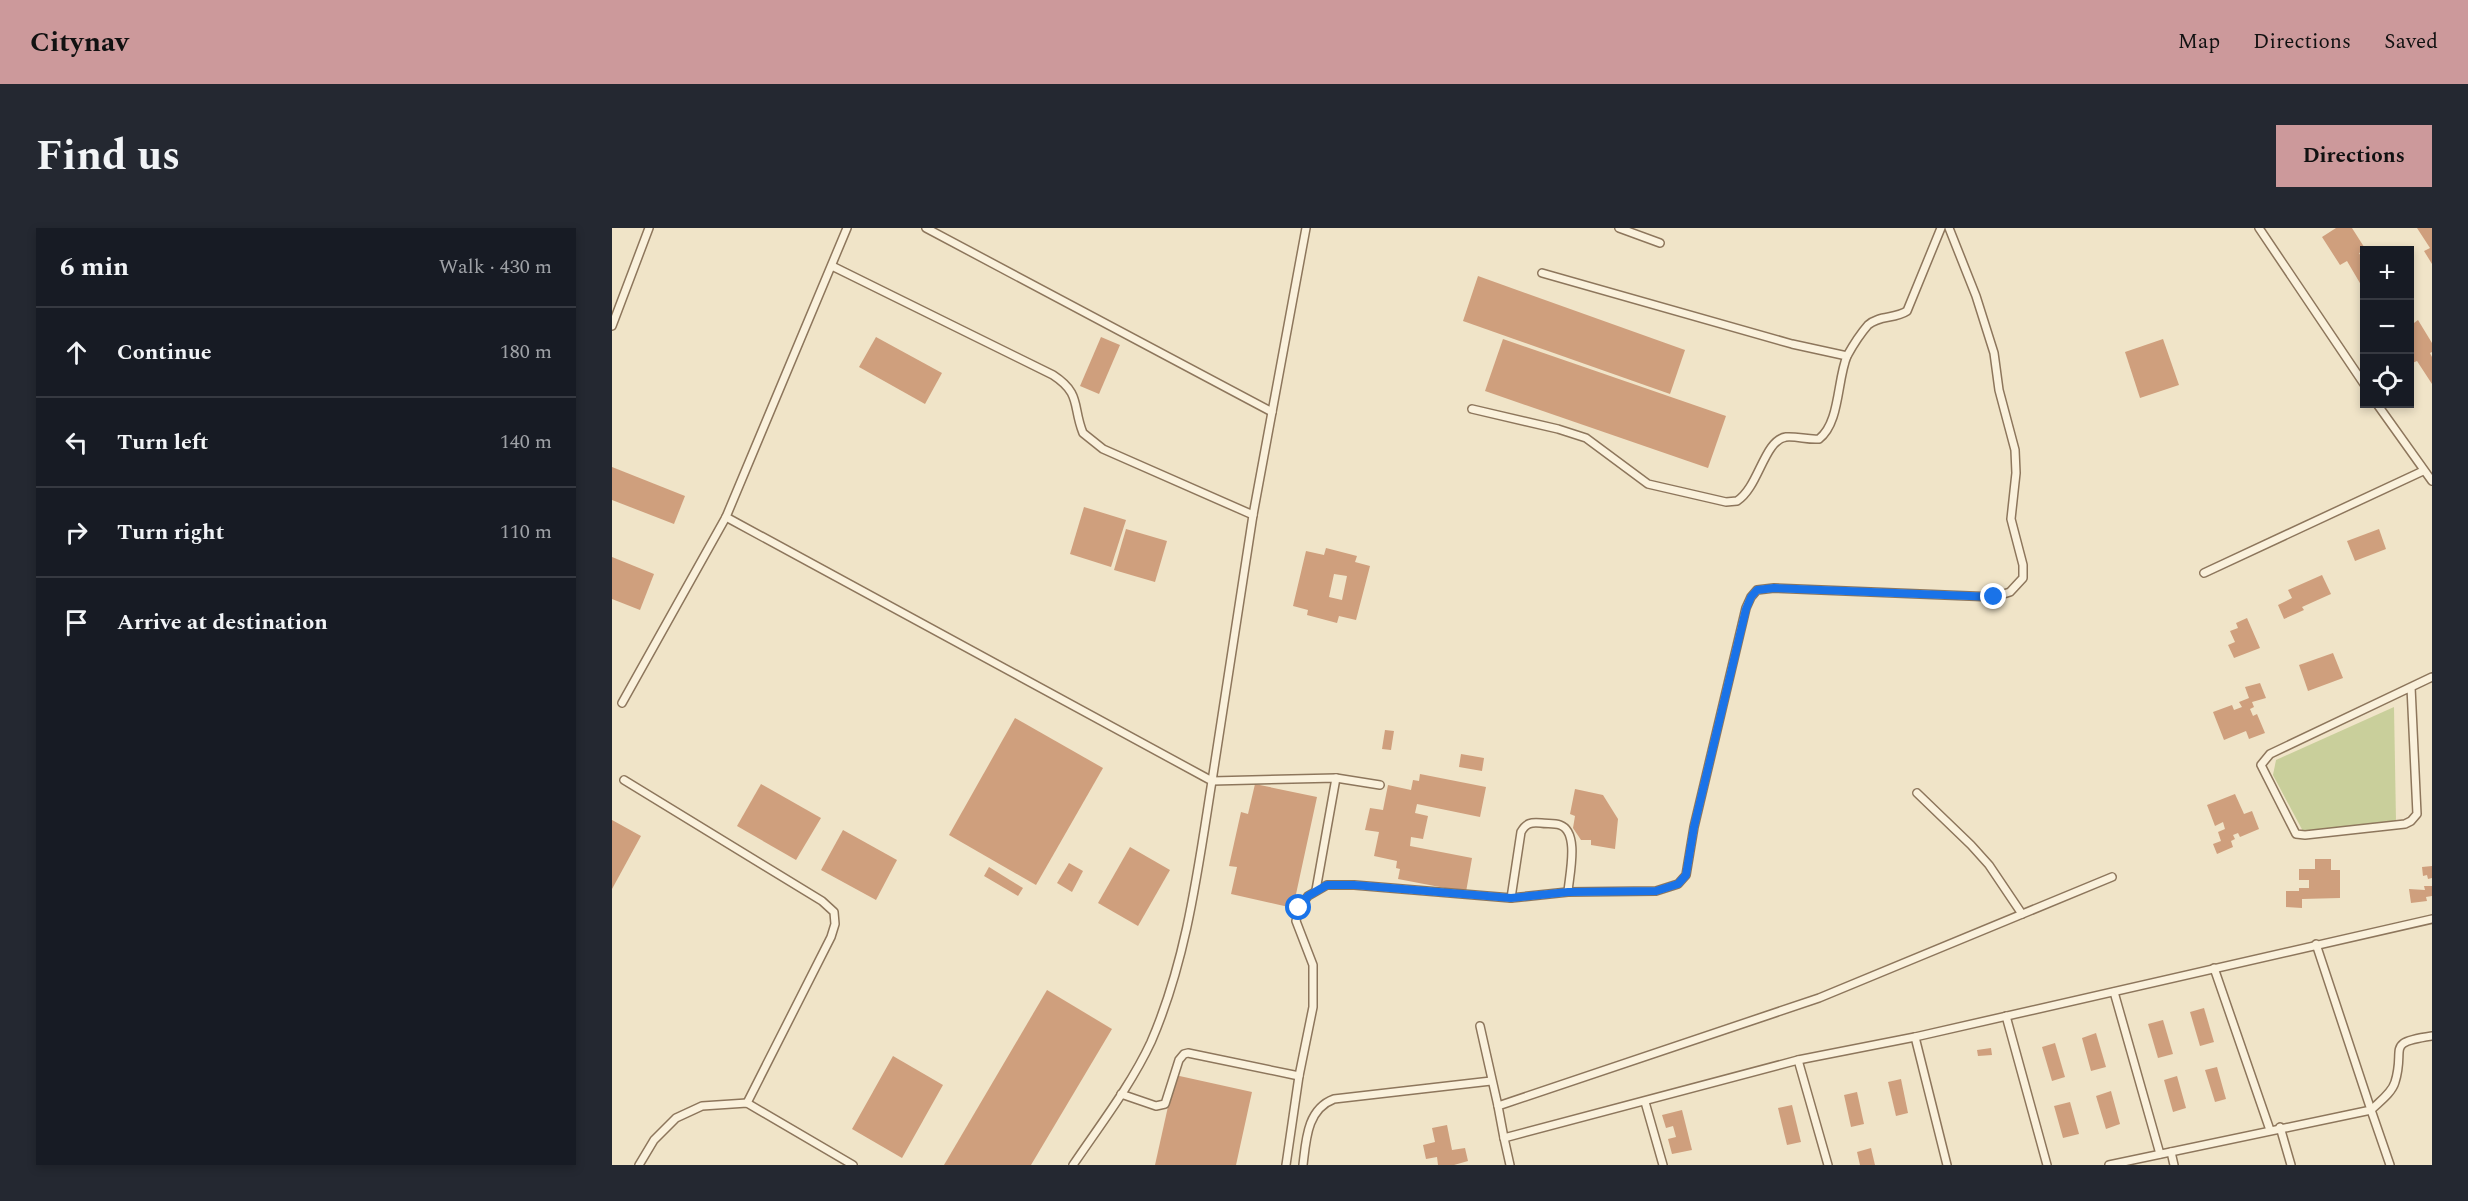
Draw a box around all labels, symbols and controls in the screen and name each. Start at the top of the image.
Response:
text: Citynav [30,21,129,64]
text: Map [2178,26,2220,58]
text: Directions [2253,26,2351,58]
text: Saved [2384,26,2438,58]
text: Find us [36,125,180,188]
button: Directions [2276,125,2432,187]
map controls [2360,246,2414,408]
button: + [2360,246,2414,300]
text: 6 min [60,247,129,287]
text: Walk · 430 m [439,252,552,282]
button: − [2360,300,2414,354]
icon: ahead [60,336,93,369]
text: Continue [117,336,212,369]
text: 180 m [500,337,552,367]
button: locate [2360,354,2414,408]
icon: left [60,426,93,459]
text: Turn left [117,426,209,459]
text: 140 m [500,427,552,457]
icon: right [60,516,93,549]
text: Turn right [117,516,224,549]
text: 110 m [500,517,552,547]
route end [1980,583,2006,609]
icon: arrive [60,606,93,639]
text: Arrive at destination [117,606,328,639]
route start [1285,894,1311,920]

